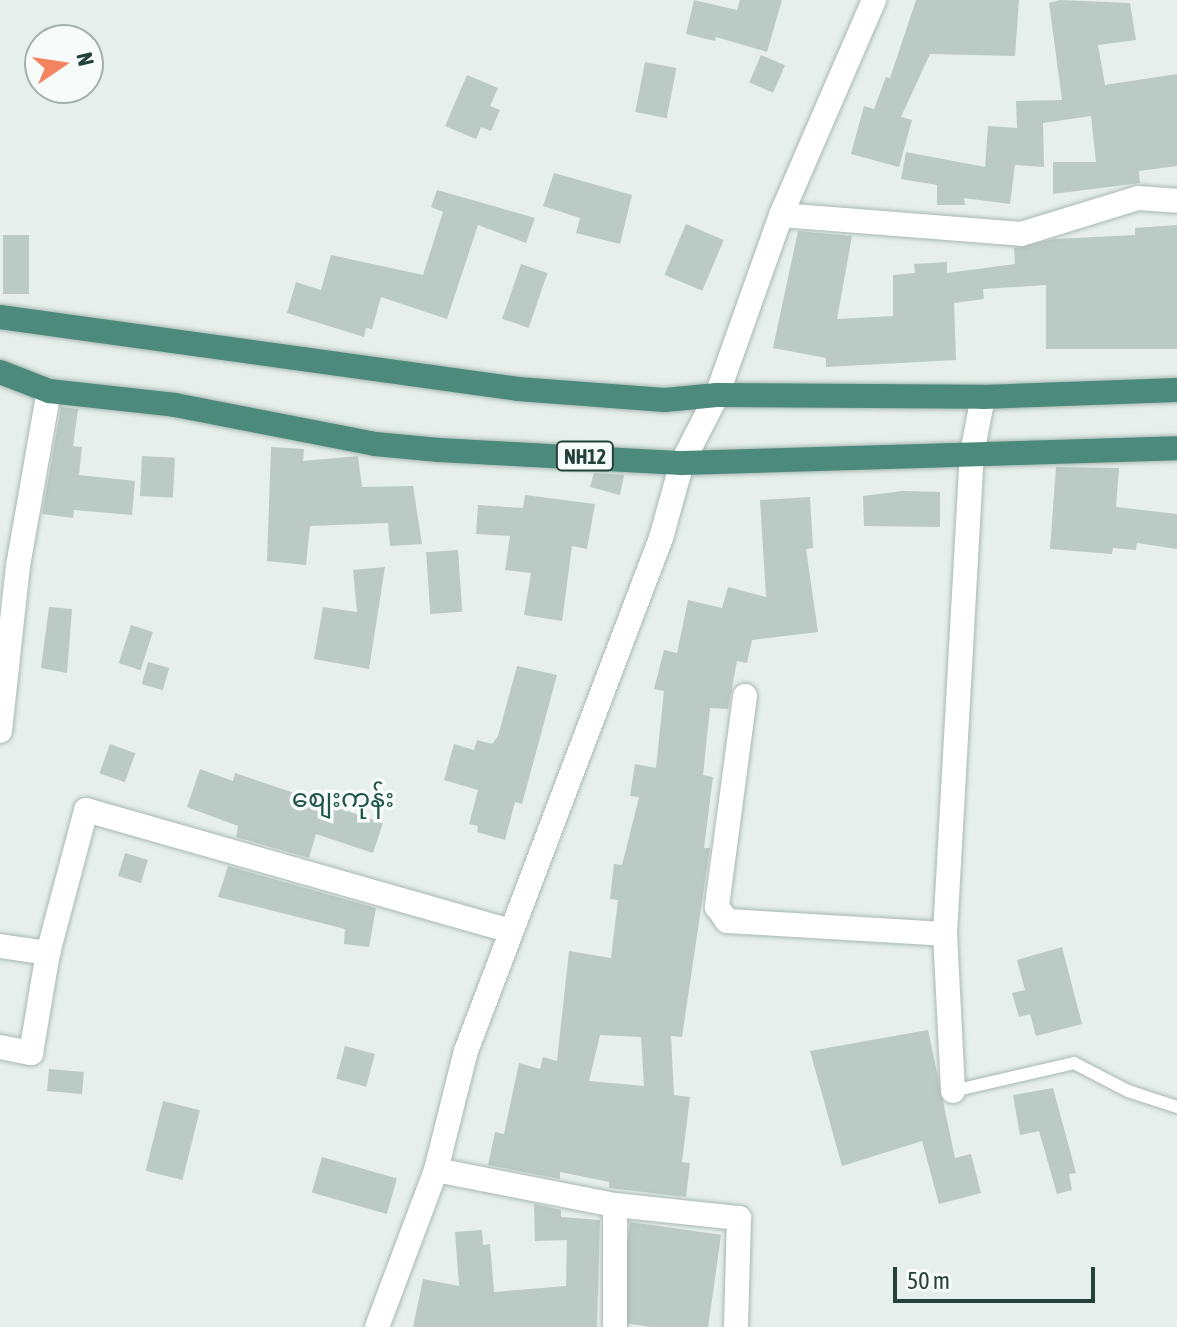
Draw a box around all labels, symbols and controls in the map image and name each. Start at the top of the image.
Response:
north arrow [24,24,104,104]
text: N [71,50,100,68]
road number: NH12 [555,440,615,472]
district label: စျေးကုန်း [292,783,394,815]
scale bar [897,1251,1099,1301]
text: 50 m [907,1267,950,1294]

